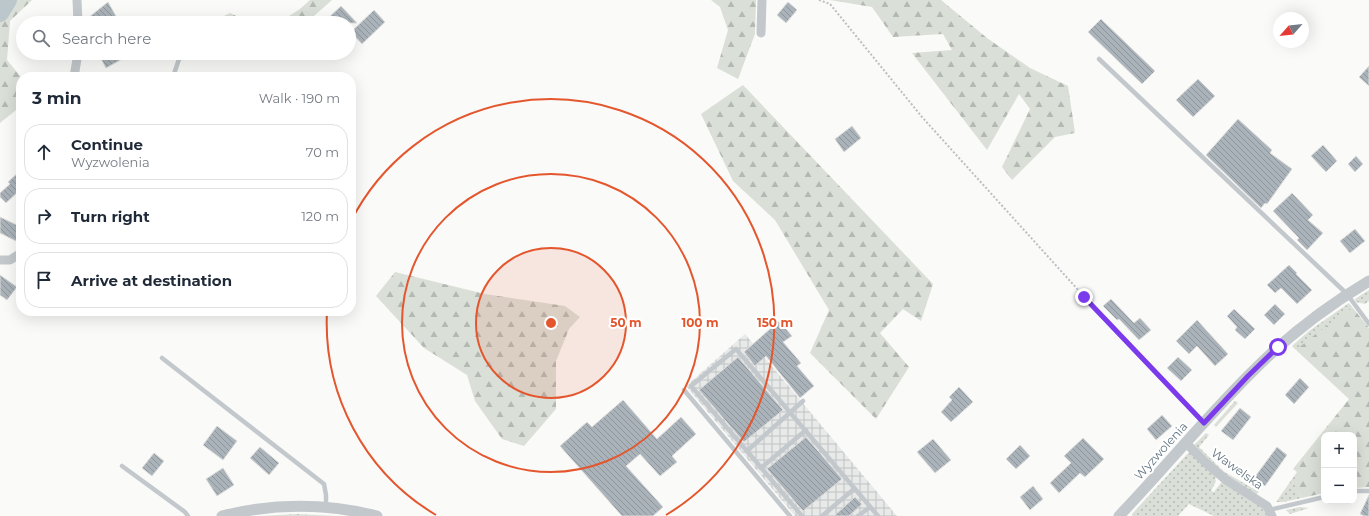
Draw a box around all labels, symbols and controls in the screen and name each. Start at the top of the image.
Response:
north arrow [1273,12,1309,48]
search box [16,16,356,60]
icon: search [30,27,52,49]
text: Search here [62,29,151,48]
text: 3 min [32,88,82,108]
text: Walk · 190 m [259,90,340,106]
text: Continue [71,135,143,154]
icon: ahead [33,141,55,163]
text: 70 m [306,144,339,160]
text: Wyzwolenia [71,154,150,170]
icon: right [33,205,55,227]
text: Turn right [71,207,150,226]
text: 120 m [301,208,339,224]
icon: arrive [33,269,55,291]
text: Arrive at destination [71,271,232,290]
route end [1075,288,1093,306]
text: 50 m [610,315,642,330]
text: 100 m [682,315,718,330]
text: 150 m [757,315,793,330]
centre of rings [544,316,558,330]
route start [1269,338,1287,356]
street label: Wyzwolenia [1131,419,1190,483]
map controls [1321,432,1357,504]
button: + [1321,432,1357,468]
street label: Wawelska [1208,445,1266,492]
button: − [1321,468,1357,504]

